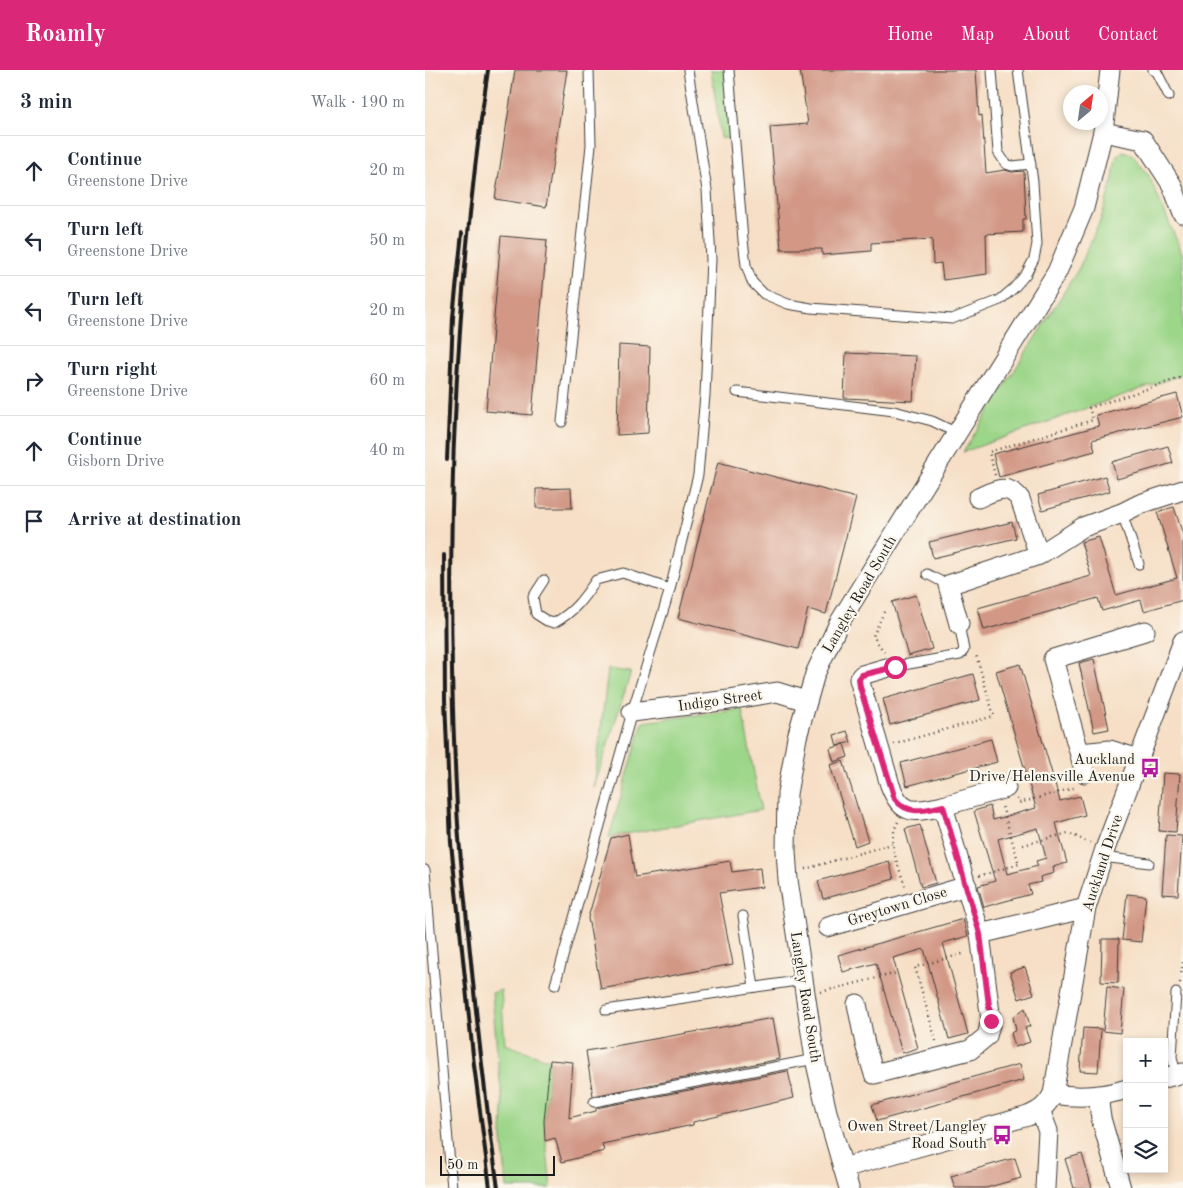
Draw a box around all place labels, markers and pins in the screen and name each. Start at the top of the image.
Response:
place label: Auckland Drive/Helensville Avenue [969,753,1135,785]
bus stop icon: Auckland Drive/Helensville Avenue [1139,757,1161,779]
place label: Owen Street/Langley Road South [847,1120,987,1152]
bus stop icon: Owen Street/Langley Road South [991,1124,1013,1146]

